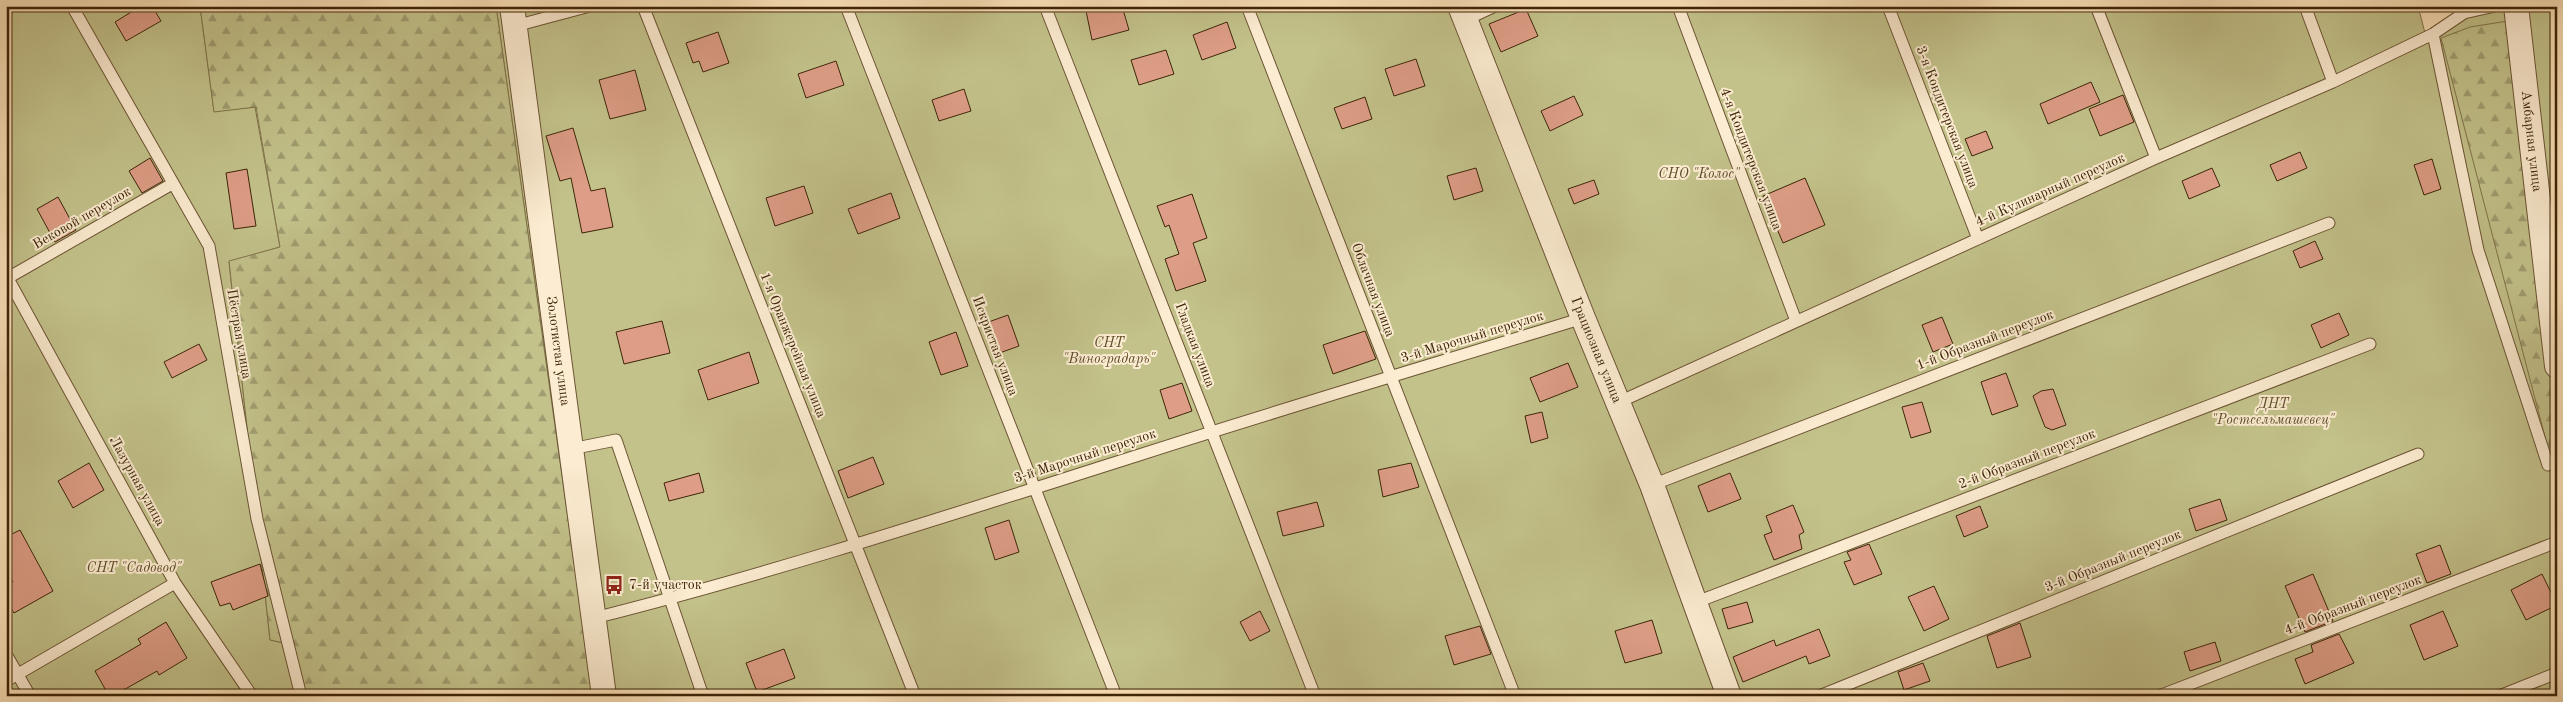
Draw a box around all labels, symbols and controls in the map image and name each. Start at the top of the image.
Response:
street label: 3-я Кондитерская улица [1913,44,1981,190]
street label: 4-я Кондитерская улица [1717,86,1785,232]
street label: Амбарная улица [2519,90,2544,192]
street label: 4-й Кулинарный переулок [1973,151,2127,229]
park label: СНО "Колос" [1658,167,1740,181]
street label: Вековой переулок [31,184,133,252]
street label: Облачная улица [1349,241,1397,339]
street label: 1-я Оранжерейная улица [757,270,829,420]
street label: Пёстрая улица [224,288,254,380]
street label: Искристая улица [970,294,1020,398]
street label: Золотистая улица [544,295,572,407]
street label: Грациозная улица [1568,295,1624,405]
street label: Гладкая улица [1172,301,1218,389]
street label: 1-й Образный переулок [1915,307,2055,373]
street label: 3-й Марочный переулок [1399,309,1545,365]
park label: СНТ "Виноградарь" [1063,336,1156,367]
park label: ДНТ "Ростсельмашевец" [2212,397,2335,428]
street label: 3-й Марочный переулок [1012,426,1158,486]
street label: 2-й Образный переулок [1957,426,2097,492]
street label: Лазурная улица [107,434,167,528]
street label: 3-й Образный переулок [2043,527,2183,595]
park label: СНТ "Садовод" [87,561,182,575]
street label: 4-й Образный переулок [2283,572,2423,638]
bus stop icon: 7-й участок [603,574,625,596]
place label: 7-й участок [629,578,702,592]

